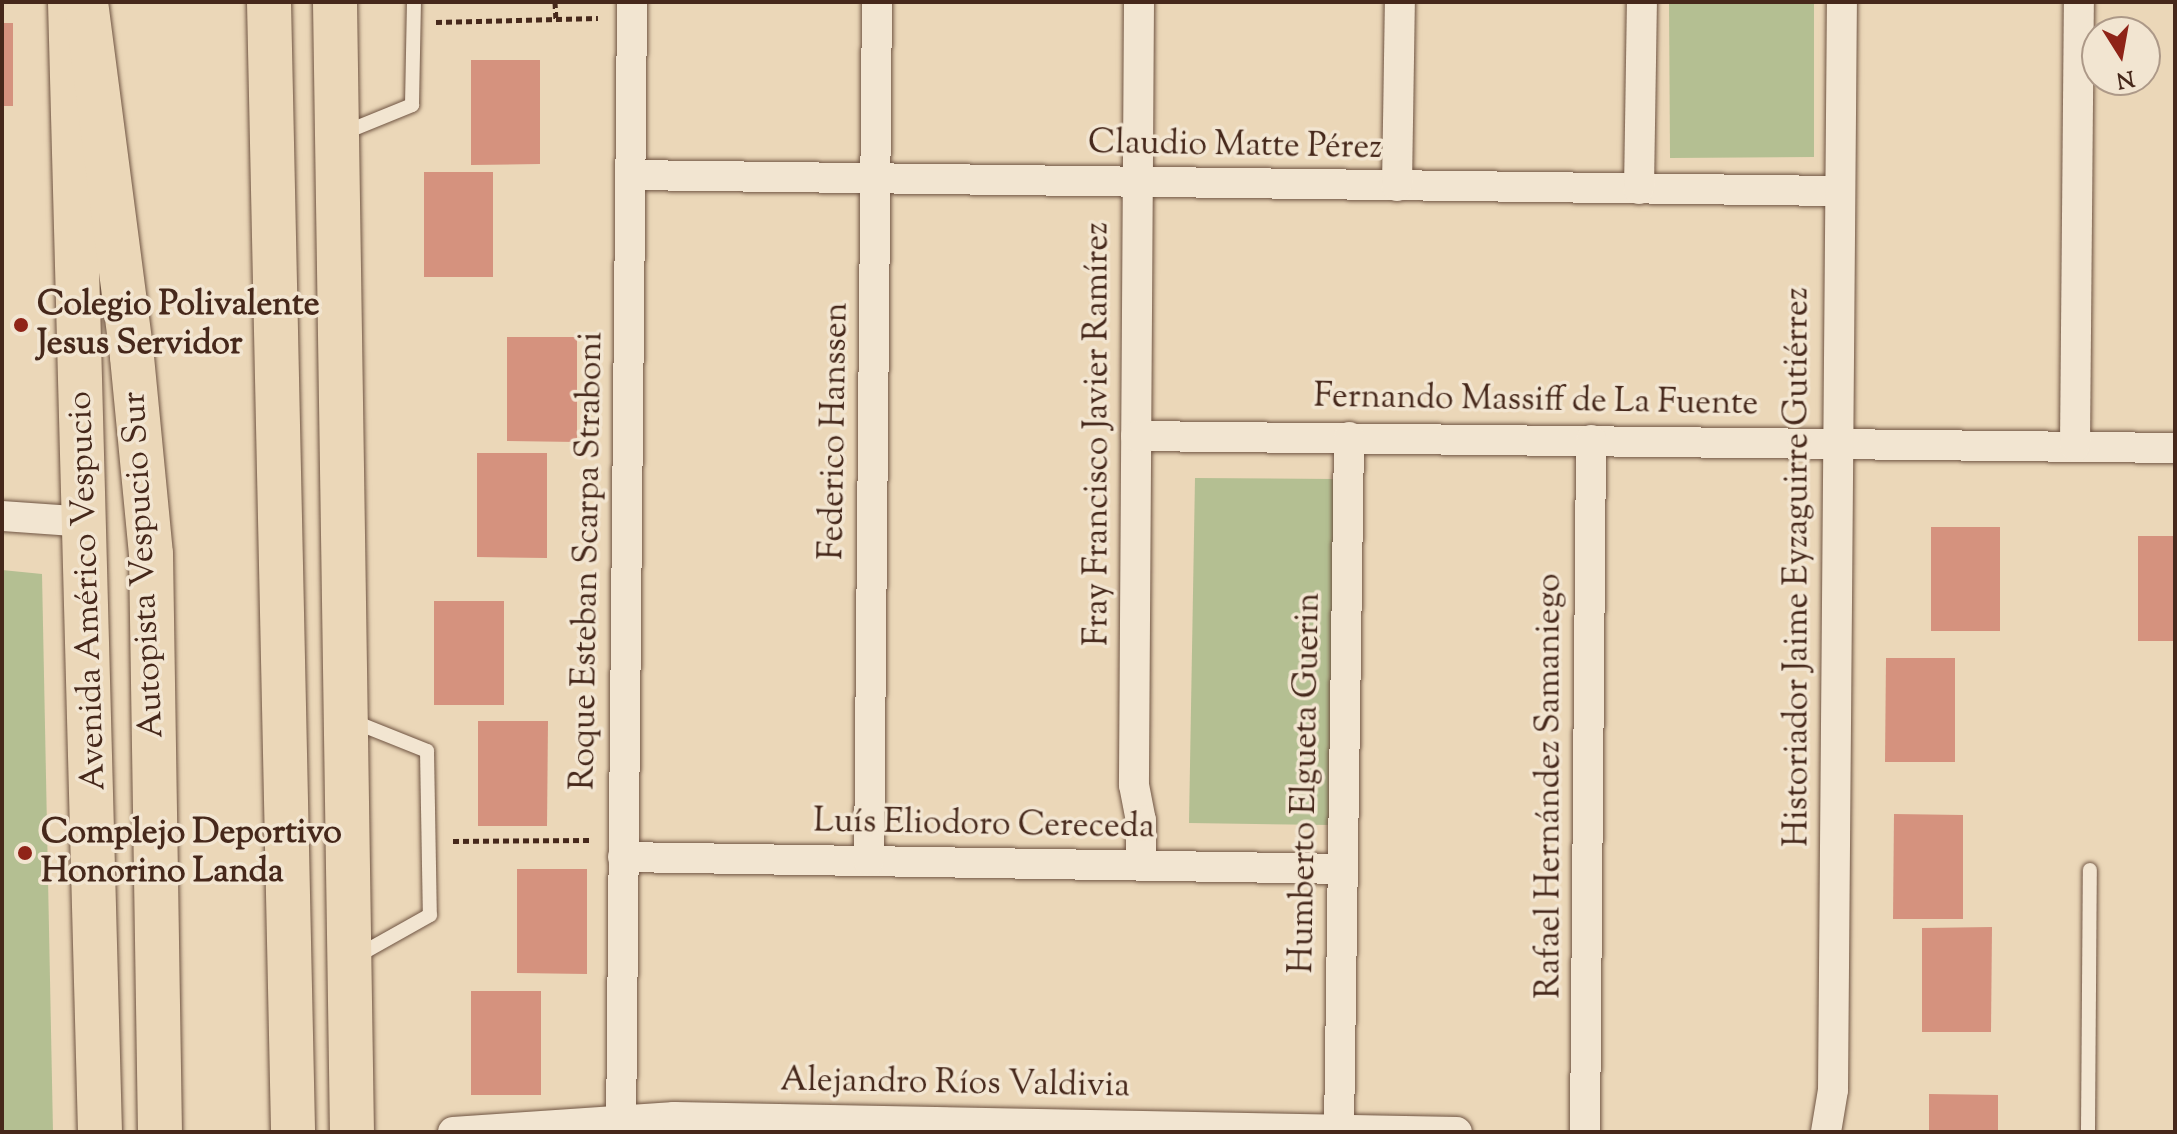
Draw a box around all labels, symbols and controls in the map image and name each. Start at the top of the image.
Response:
north arrow [2081,16,2161,96]
text: N [2114,60,2137,95]
street label: Claudio Matte Pérez [1088,123,1382,169]
street label: Fray Francisco Javier Ramírez [1078,222,1118,646]
place label: Colegio Polivalente Jesus Servidor [37,285,320,364]
street label: Historiador Jaime Eyzaguirre Gutiérrez [1778,287,1818,847]
street label: Federico Hanssen [812,302,858,560]
marker: Colegio Polivalente Jesus Servidor [12,316,30,334]
street label: Roque Esteban Scarpa Straboni [564,332,612,790]
street label: Fernando Massiff de La Fuente [1313,377,1759,425]
street label: Avenida Américo Vespucio [61,390,115,792]
street label: Autopista Vespucio Sur [115,390,173,740]
street label: Rafael Hernández Samaniego [1530,573,1570,999]
street label: Humberto Elgueta Guerin [1282,592,1330,974]
street label: Luís Eliodoro Cereceda [813,802,1155,848]
place label: Complejo Deportivo Honorino Landa [41,813,342,892]
marker: Complejo Deportivo Honorino Landa [16,844,34,862]
street label: Alejandro Ríos Valdivia [780,1061,1130,1107]

